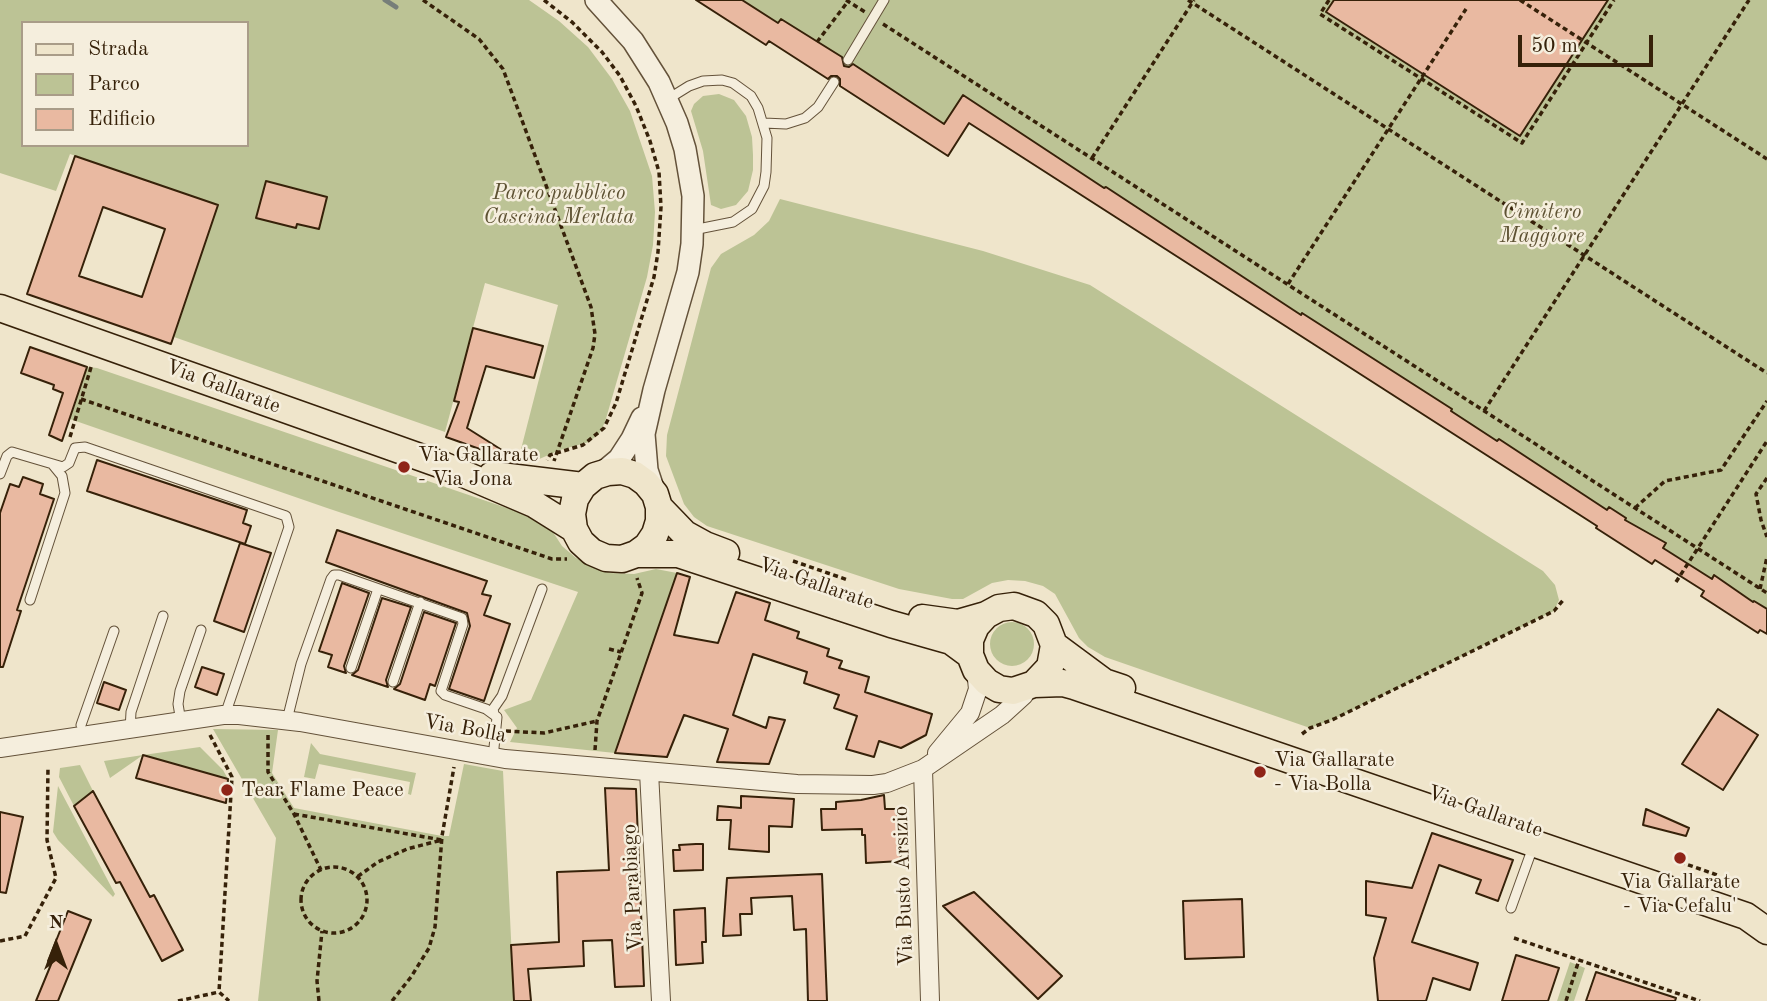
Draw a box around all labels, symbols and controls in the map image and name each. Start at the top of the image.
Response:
legend [21,21,248,147]
scale bar [1522,21,1657,65]
text: 50 m [1531,36,1578,57]
text: Strada [88,39,149,60]
text: Parco [88,74,140,95]
text: Edificio [88,109,156,130]
park label: Parco pubblico Cascina Merlata [484,180,634,230]
park label: Cimitero Maggiore [1500,199,1584,249]
street label: Via Gallarate [162,355,284,419]
place label: Via Gallarate - Via Jona [418,442,538,492]
marker: Via Gallarate - Via Jona [396,459,412,475]
street label: Via Gallarate [755,552,877,616]
street label: Via Bolla [422,709,508,749]
place label: Via Gallarate - Via Bolla [1274,747,1394,797]
marker: Via Gallarate - Via Bolla [1252,764,1268,780]
place label: Tear Flame Peace [241,777,404,803]
street label: Via Gallarate [1424,780,1546,844]
marker: Tear Flame Peace [219,782,235,798]
street label: Via Busto Arsizio [889,805,919,967]
street label: Via Parabiago [617,823,649,953]
marker: Via Gallarate - Via Cefalu' [1672,850,1688,866]
place label: Via Gallarate - Via Cefalu' [1620,869,1740,919]
north arrow [21,910,91,980]
text: N [49,914,63,933]

